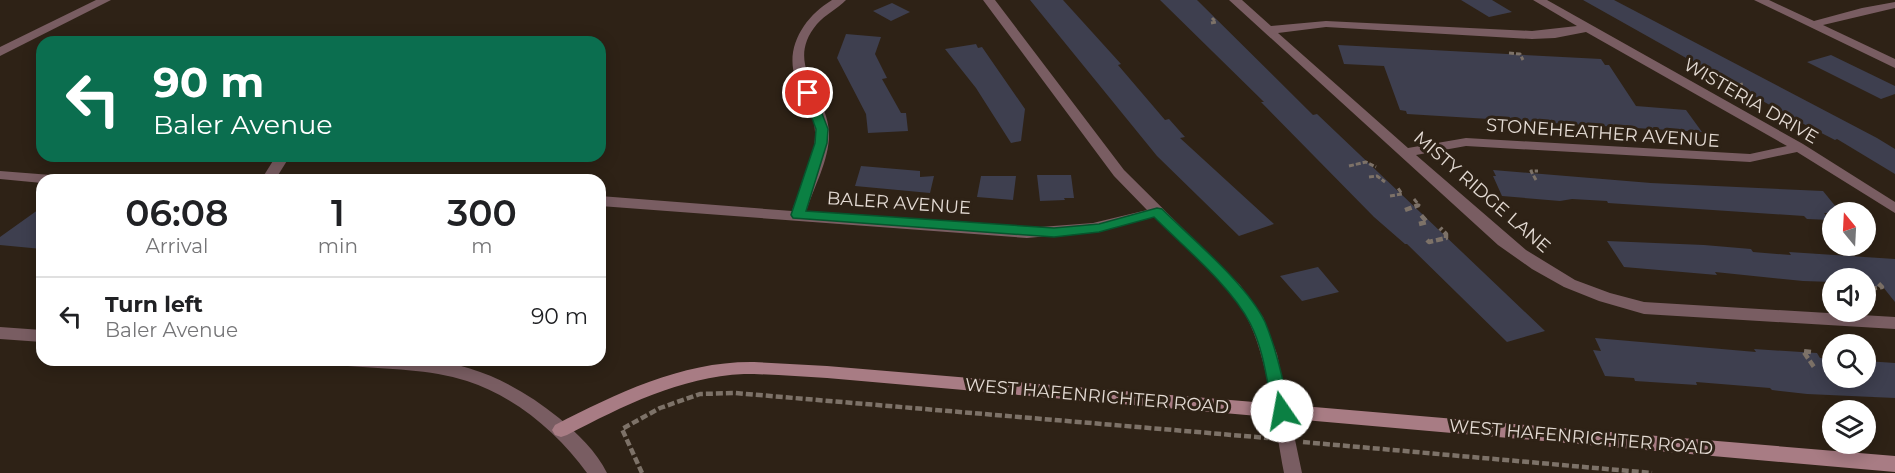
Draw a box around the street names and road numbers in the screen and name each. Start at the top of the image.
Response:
street label: WISTERIA DRIVE [1680,54,1822,148]
street label: STONEHEATHER AVENUE [1485,114,1721,152]
street label: MISTY RIDGE LANE [1409,127,1555,257]
street label: BALER AVENUE [826,187,972,219]
street label: WEST HAFENRICHTER ROAD [964,373,1230,419]
street label: WEST HAFENRICHTER ROAD [1448,414,1714,460]

